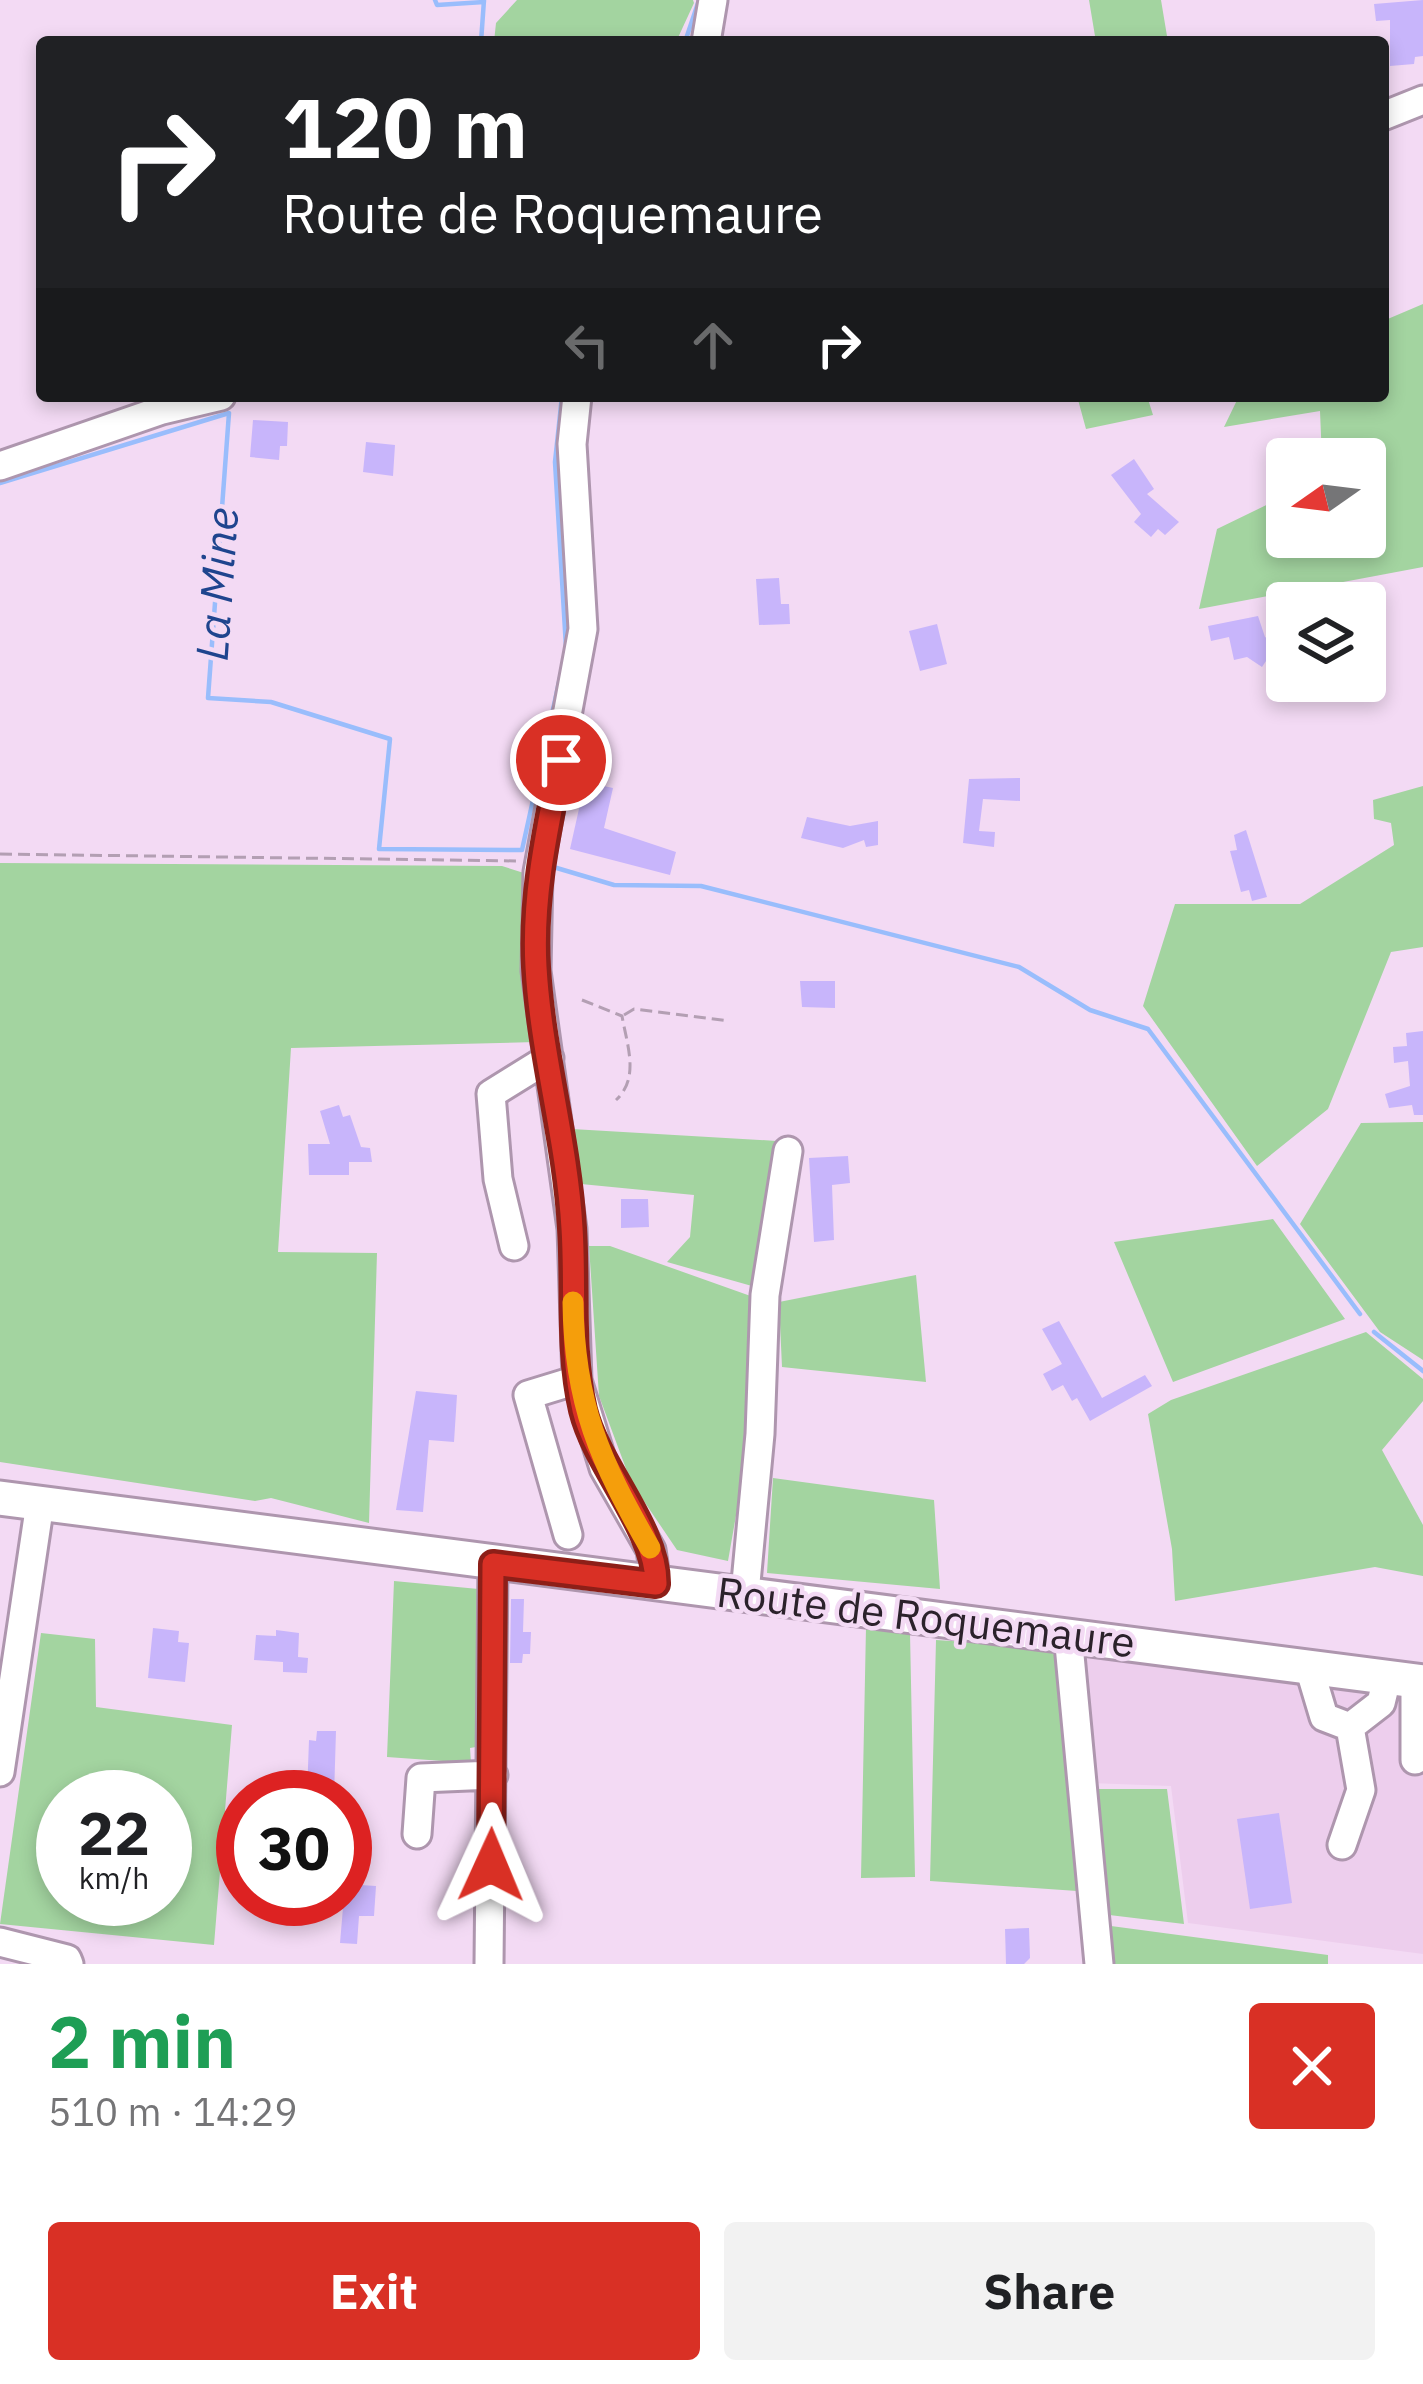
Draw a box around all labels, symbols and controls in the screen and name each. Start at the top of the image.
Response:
text: 120 m [282,72,528,181]
icon: right [84,84,240,240]
text: Route de Roquemaure [282,178,823,248]
icon: left [554,312,620,378]
icon: ahead [680,312,746,378]
icon: right [806,312,872,378]
north arrow [1266,438,1386,558]
map controls [1266,438,1386,702]
water label: La Mine [182,505,250,663]
button: layers [1266,582,1386,702]
pin [510,709,612,811]
icon: arrive [528,727,594,793]
street label: Route de Roquemaure [714,1564,1138,1669]
speed limit sign: 30 [216,1770,372,1926]
text: 22 [78,1793,150,1872]
position arrow [428,1802,554,1928]
text: km/h [79,1858,149,1897]
text: 2 min [48,1994,236,2088]
button: close [1249,2003,1375,2129]
text: 510 m · 14:29 [48,2086,298,2137]
button: Exit [48,2222,700,2360]
button: Share [724,2222,1375,2360]

